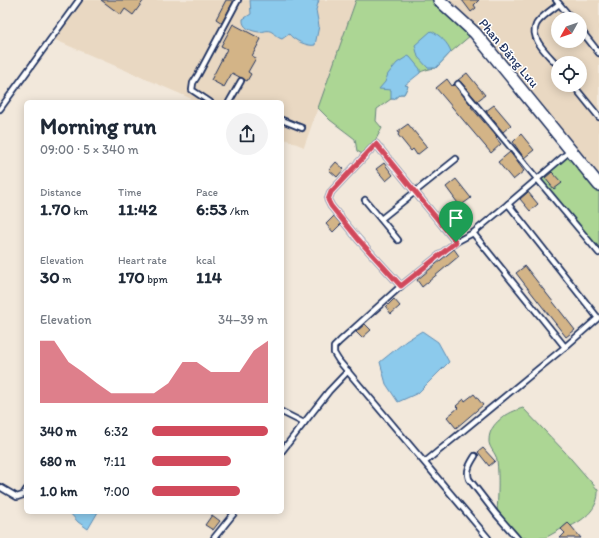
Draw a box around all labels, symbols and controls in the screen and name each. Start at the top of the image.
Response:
north arrow [551,12,587,48]
map controls [551,12,587,92]
street label: Phan Đăng Lưu [476,16,542,90]
button: locate [551,56,587,92]
text: Morning run [40,113,156,140]
button: share [226,113,268,155]
text: 09:00 · 5 × 340 m [40,142,139,157]
text: Distance [40,186,81,199]
text: Time [118,186,141,199]
text: Pace [196,186,218,199]
text: 1.70 [40,199,71,219]
text: 11:42 [118,199,157,219]
text: 6:53 [196,199,227,219]
pin [439,201,473,242]
text: km [71,205,88,218]
text: /km [227,205,249,218]
icon: arrive [445,207,467,229]
text: Elevation [40,254,84,267]
text: Heart rate [118,254,167,267]
text: kcal [196,254,216,267]
text: 30 [40,267,60,287]
text: 170 [118,267,145,287]
text: 114 [196,267,222,287]
text: m [60,273,71,286]
text: bpm [145,273,168,286]
text: Elevation [40,312,92,327]
text: 34–39 m [218,312,268,327]
text: 340 m [40,424,77,439]
text: 6:32 [104,424,128,439]
text: 680 m [40,454,76,469]
text: 7:11 [104,454,126,469]
text: 1.0 km [40,484,77,499]
text: 7:00 [104,484,130,499]

